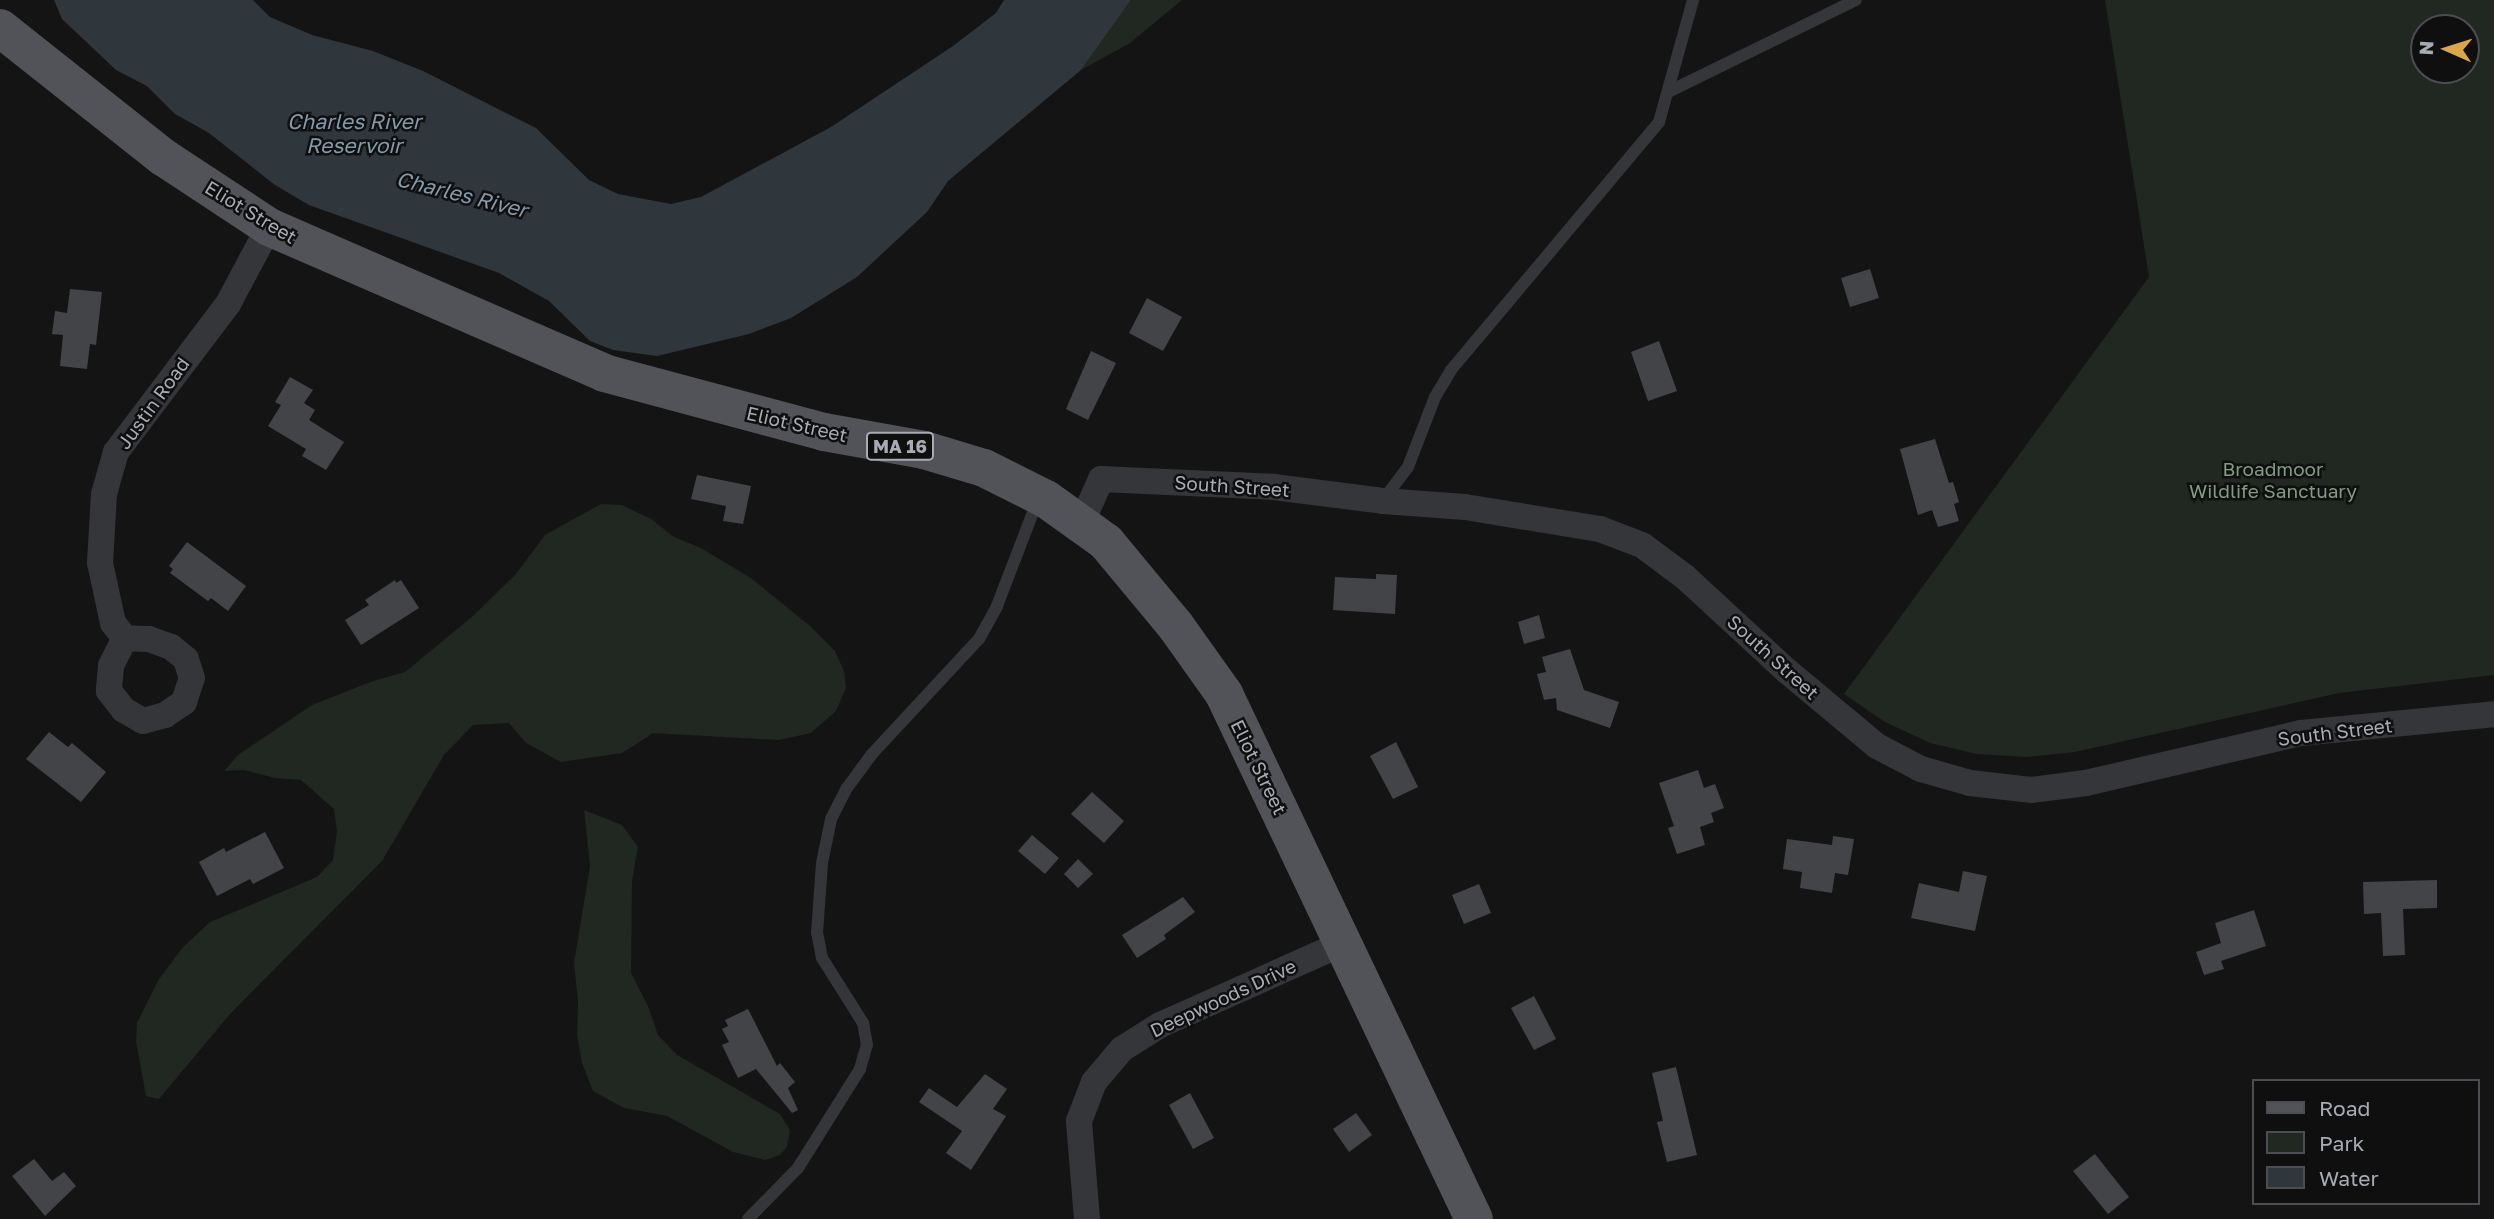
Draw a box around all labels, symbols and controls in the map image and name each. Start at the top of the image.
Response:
north arrow [2410,14,2480,84]
text: N [2414,40,2437,56]
water label: Charles River Reservoir [287,108,421,158]
water label: Charles River [394,166,530,222]
street label: Eliot Street [201,176,301,248]
street label: Justin Road [112,353,194,453]
street label: Eliot Street [744,401,850,447]
road number: MA 16 [865,432,935,461]
park label: Broadmoor Wildlife Sanctuary [2189,458,2357,502]
street label: South Street [1174,471,1290,501]
street label: South Street [1723,610,1823,704]
street label: South Street [2276,714,2394,750]
street label: Eliot Street [1226,716,1292,818]
street label: Deepwoods Drive [1146,954,1300,1042]
legend [2252,1079,2480,1205]
text: Road [2319,1095,2370,1121]
text: Park [2319,1130,2364,1156]
text: Water [2319,1165,2379,1191]

